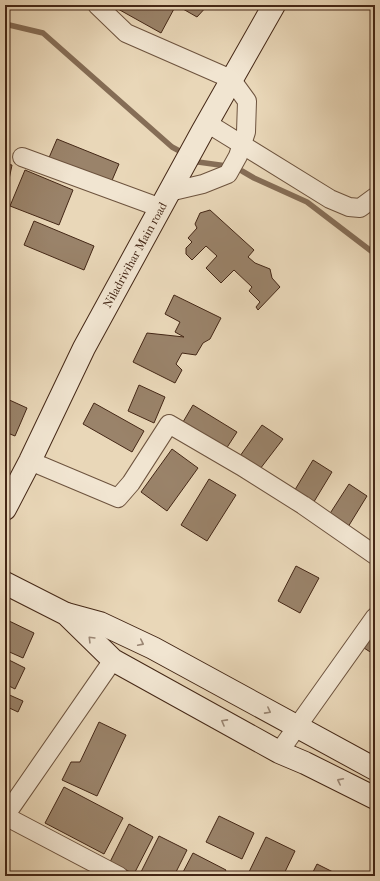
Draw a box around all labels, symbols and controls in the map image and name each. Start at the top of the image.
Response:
street label: Niladrivihar Main road [100,199,170,310]
one-way arrow [88,636,96,644]
one-way arrow [137,638,144,646]
one-way arrow [264,706,271,713]
one-way arrow [221,719,229,726]
one-way arrow [337,778,344,785]

